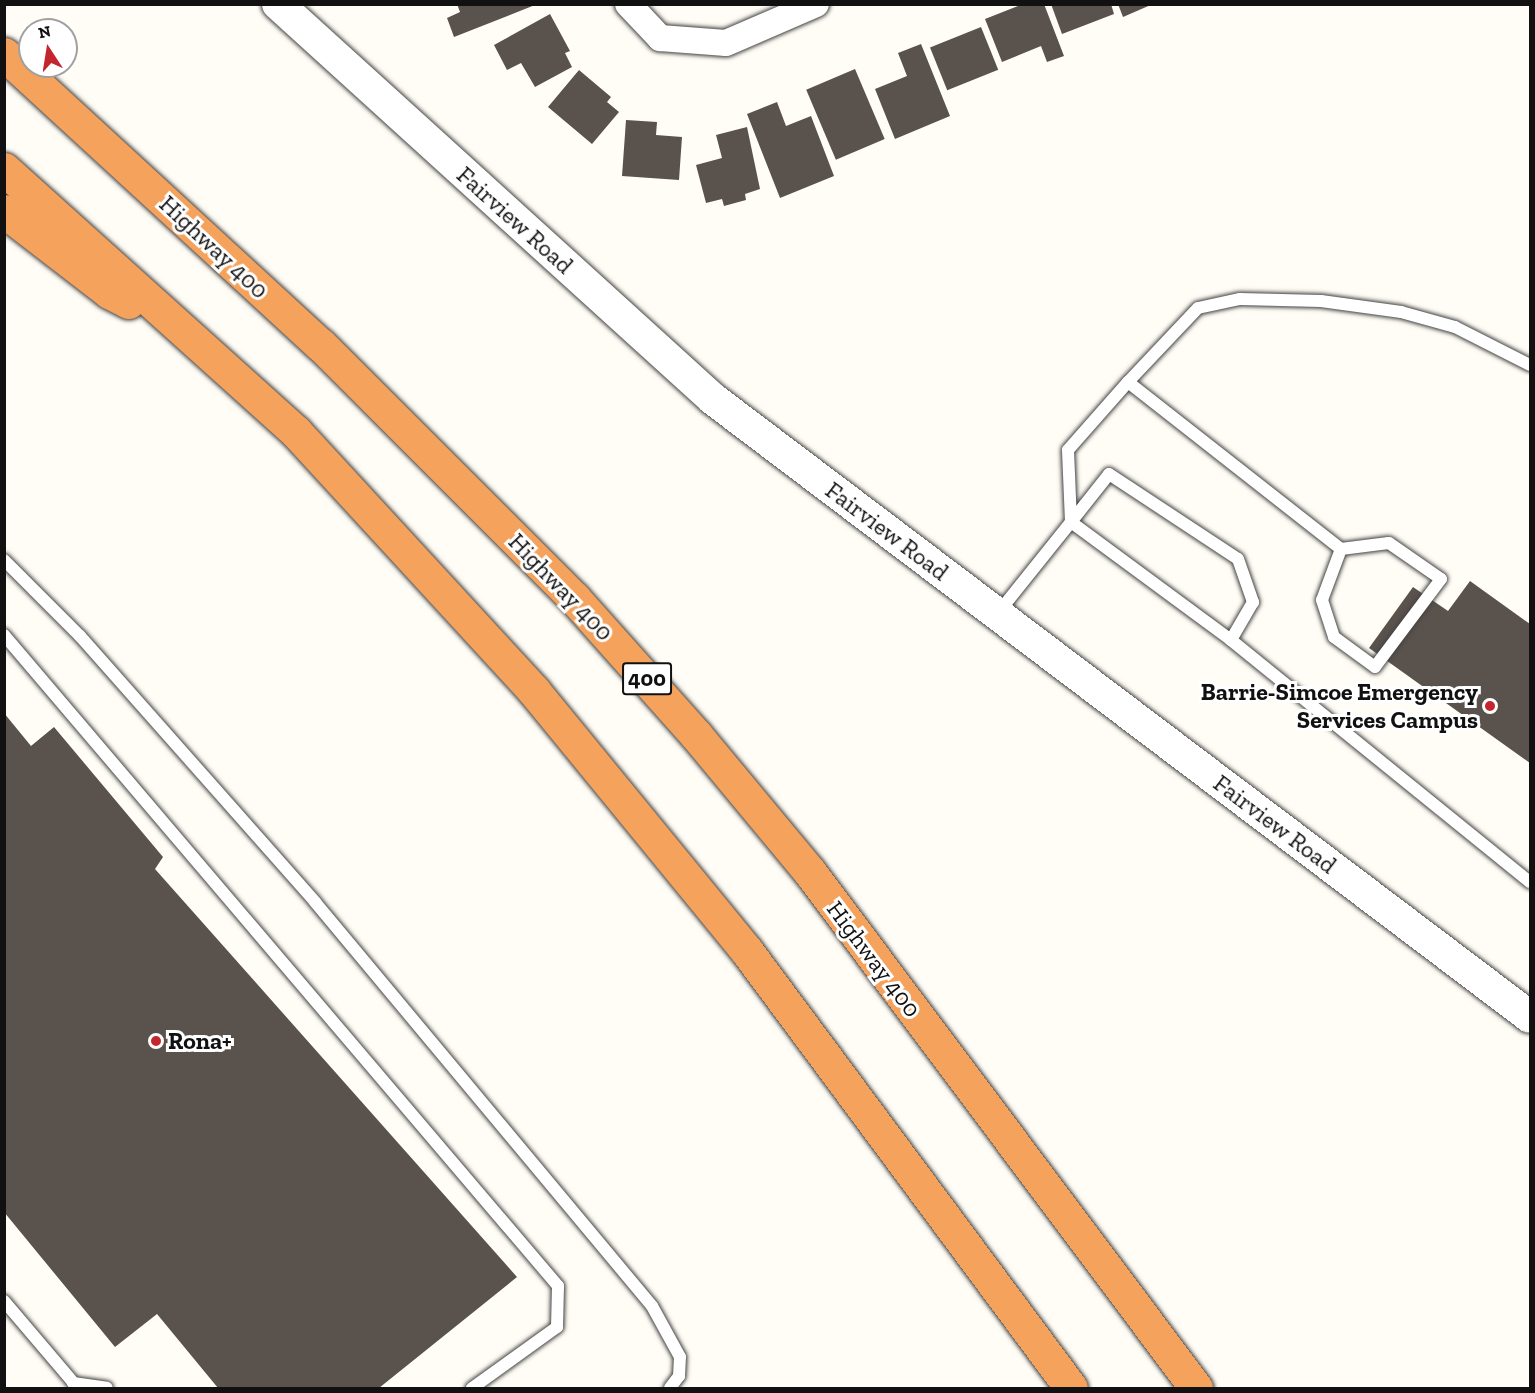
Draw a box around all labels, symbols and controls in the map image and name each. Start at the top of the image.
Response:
north arrow [18,18,78,78]
text: N [37,21,52,42]
street label: Fairview Road [451,160,579,280]
street label: Highway 400 [153,189,275,305]
street label: Fairview Road [820,475,954,587]
street label: Highway 400 [502,527,620,647]
road number: 400 [622,660,672,698]
place label: Barrie-Simcoe Emergency Services Campus [1201,678,1478,734]
marker: Barrie-Simcoe Emergency Services Campus [1483,699,1497,713]
street label: Fairview Road [1208,768,1342,880]
street label: Highway 400 [821,895,927,1023]
place label: Rona+ [168,1027,232,1055]
marker: Rona+ [149,1034,163,1048]

